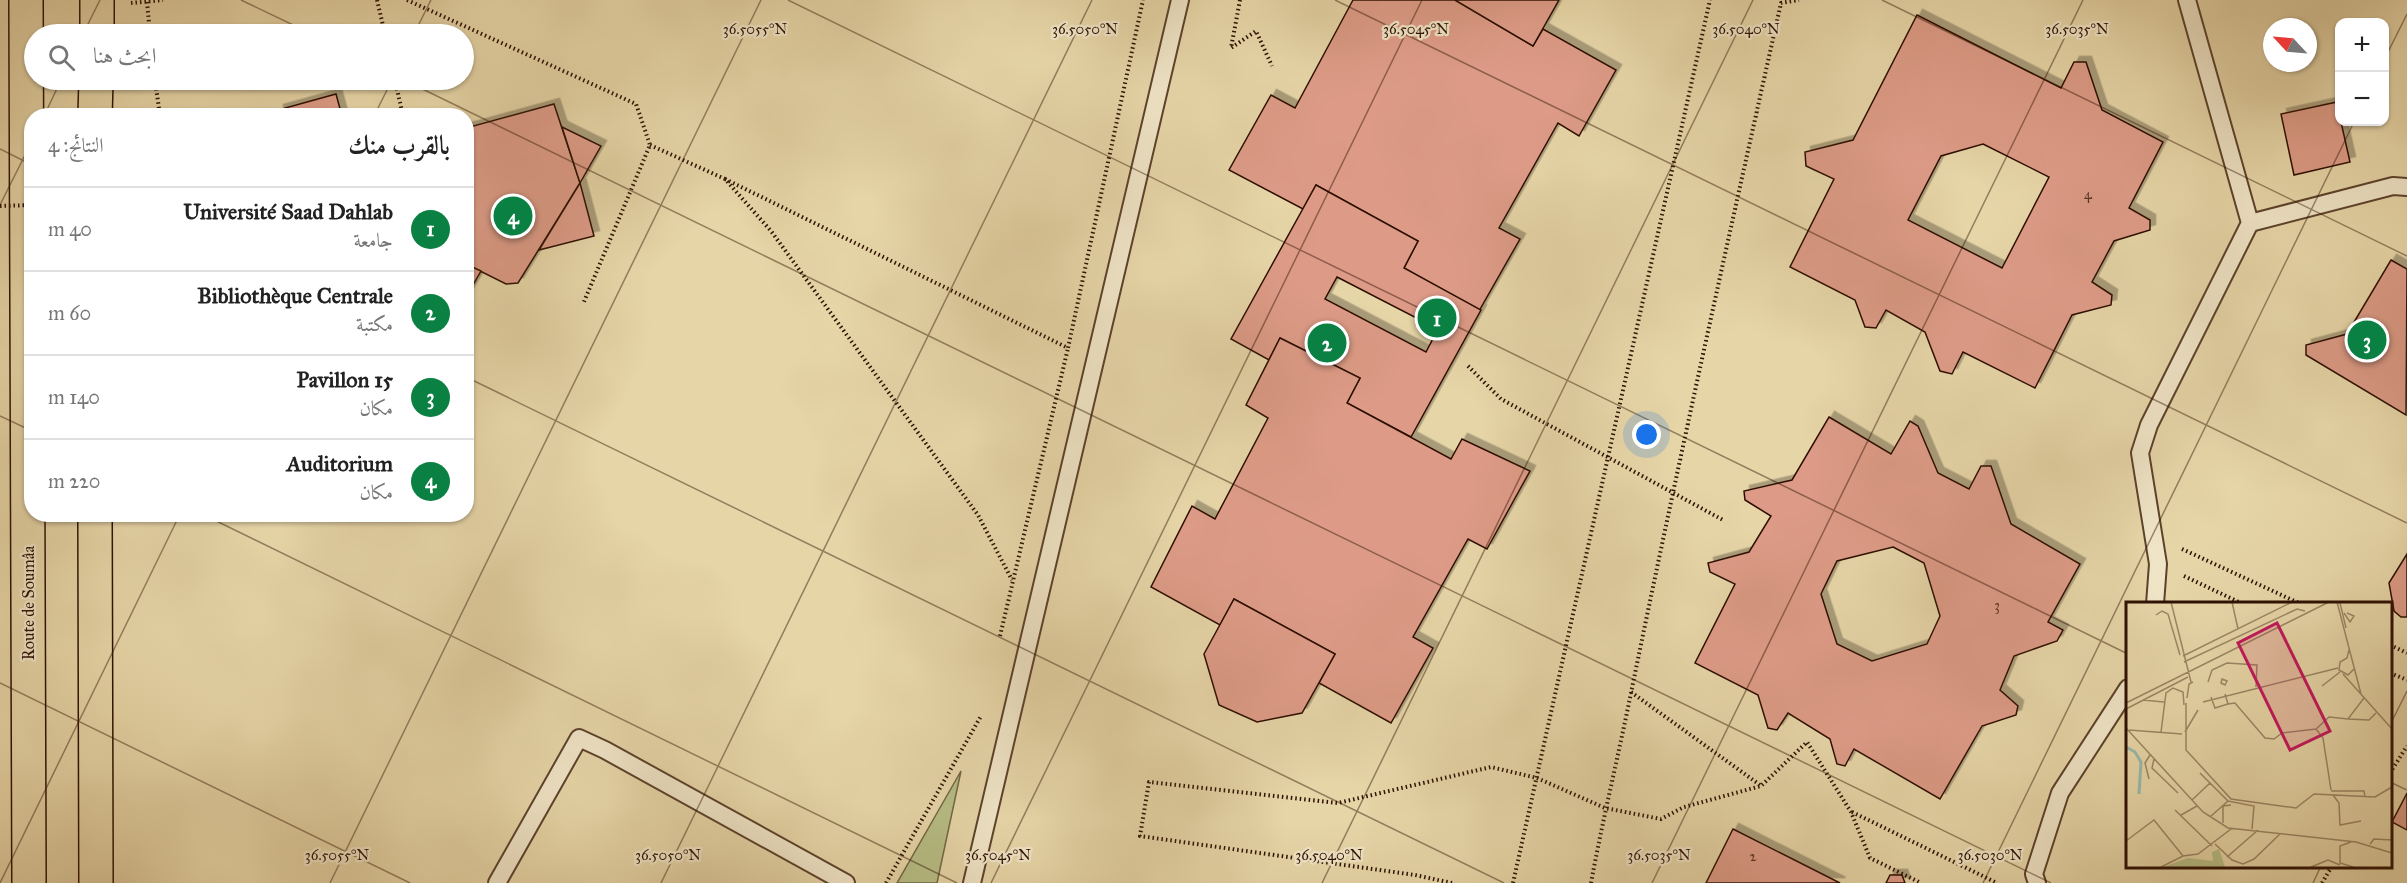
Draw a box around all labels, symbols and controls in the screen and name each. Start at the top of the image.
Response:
north arrow [2263,18,2317,72]
map controls [2335,18,2389,126]
button: + [2335,18,2389,72]
text: 36.5055°N [723,20,787,38]
text: 36.5050°N [1052,20,1118,38]
text: 36.5045°N [1383,20,1449,38]
text: 36.5040°N [1712,20,1780,38]
text: 36.5035°N [2045,20,2109,38]
search box [24,24,474,90]
icon: search [45,41,78,74]
text: ابحث هنا [93,42,156,69]
button: − [2335,72,2389,126]
text: بالقرب منك [348,129,450,161]
text: النتائج: 4 [48,133,104,157]
house number: 4 [2084,186,2093,203]
pin: 4 [494,194,532,238]
text: Université Saad Dahlab [183,198,393,225]
text: 40 m [48,217,92,241]
text: 1 [427,217,434,241]
text: جامعة [354,228,393,252]
text: Bibliothèque Centrale [197,282,393,309]
pin: 1 [1418,296,1456,340]
text: 60 m [48,301,91,325]
text: 2 [426,301,435,325]
text: مكتبة [356,312,393,336]
pin: 3 [2348,318,2386,362]
pin: 2 [1308,320,1346,366]
text: Pavillon 15 [297,366,393,393]
text: 140 m [48,385,100,409]
text: 3 [427,385,435,409]
text: مكان [359,396,393,420]
your location [1632,420,1661,449]
text: Auditorium [286,450,393,477]
text: 220 m [48,469,100,493]
text: 4 [425,469,436,493]
text: مكان [359,480,393,504]
street label: Route de Soumâa [19,545,38,660]
house number: 3 [1994,597,2000,614]
inset map [2126,602,2392,868]
text: 36.5055°N [305,846,369,864]
text: 36.5050°N [635,846,701,864]
text: 36.5045°N [965,846,1031,864]
text: 36.5040°N [1295,846,1363,864]
text: 36.5035°N [1627,846,1691,864]
text: 36.5030°N [1957,846,2023,864]
house number: 2 [1750,848,1757,865]

